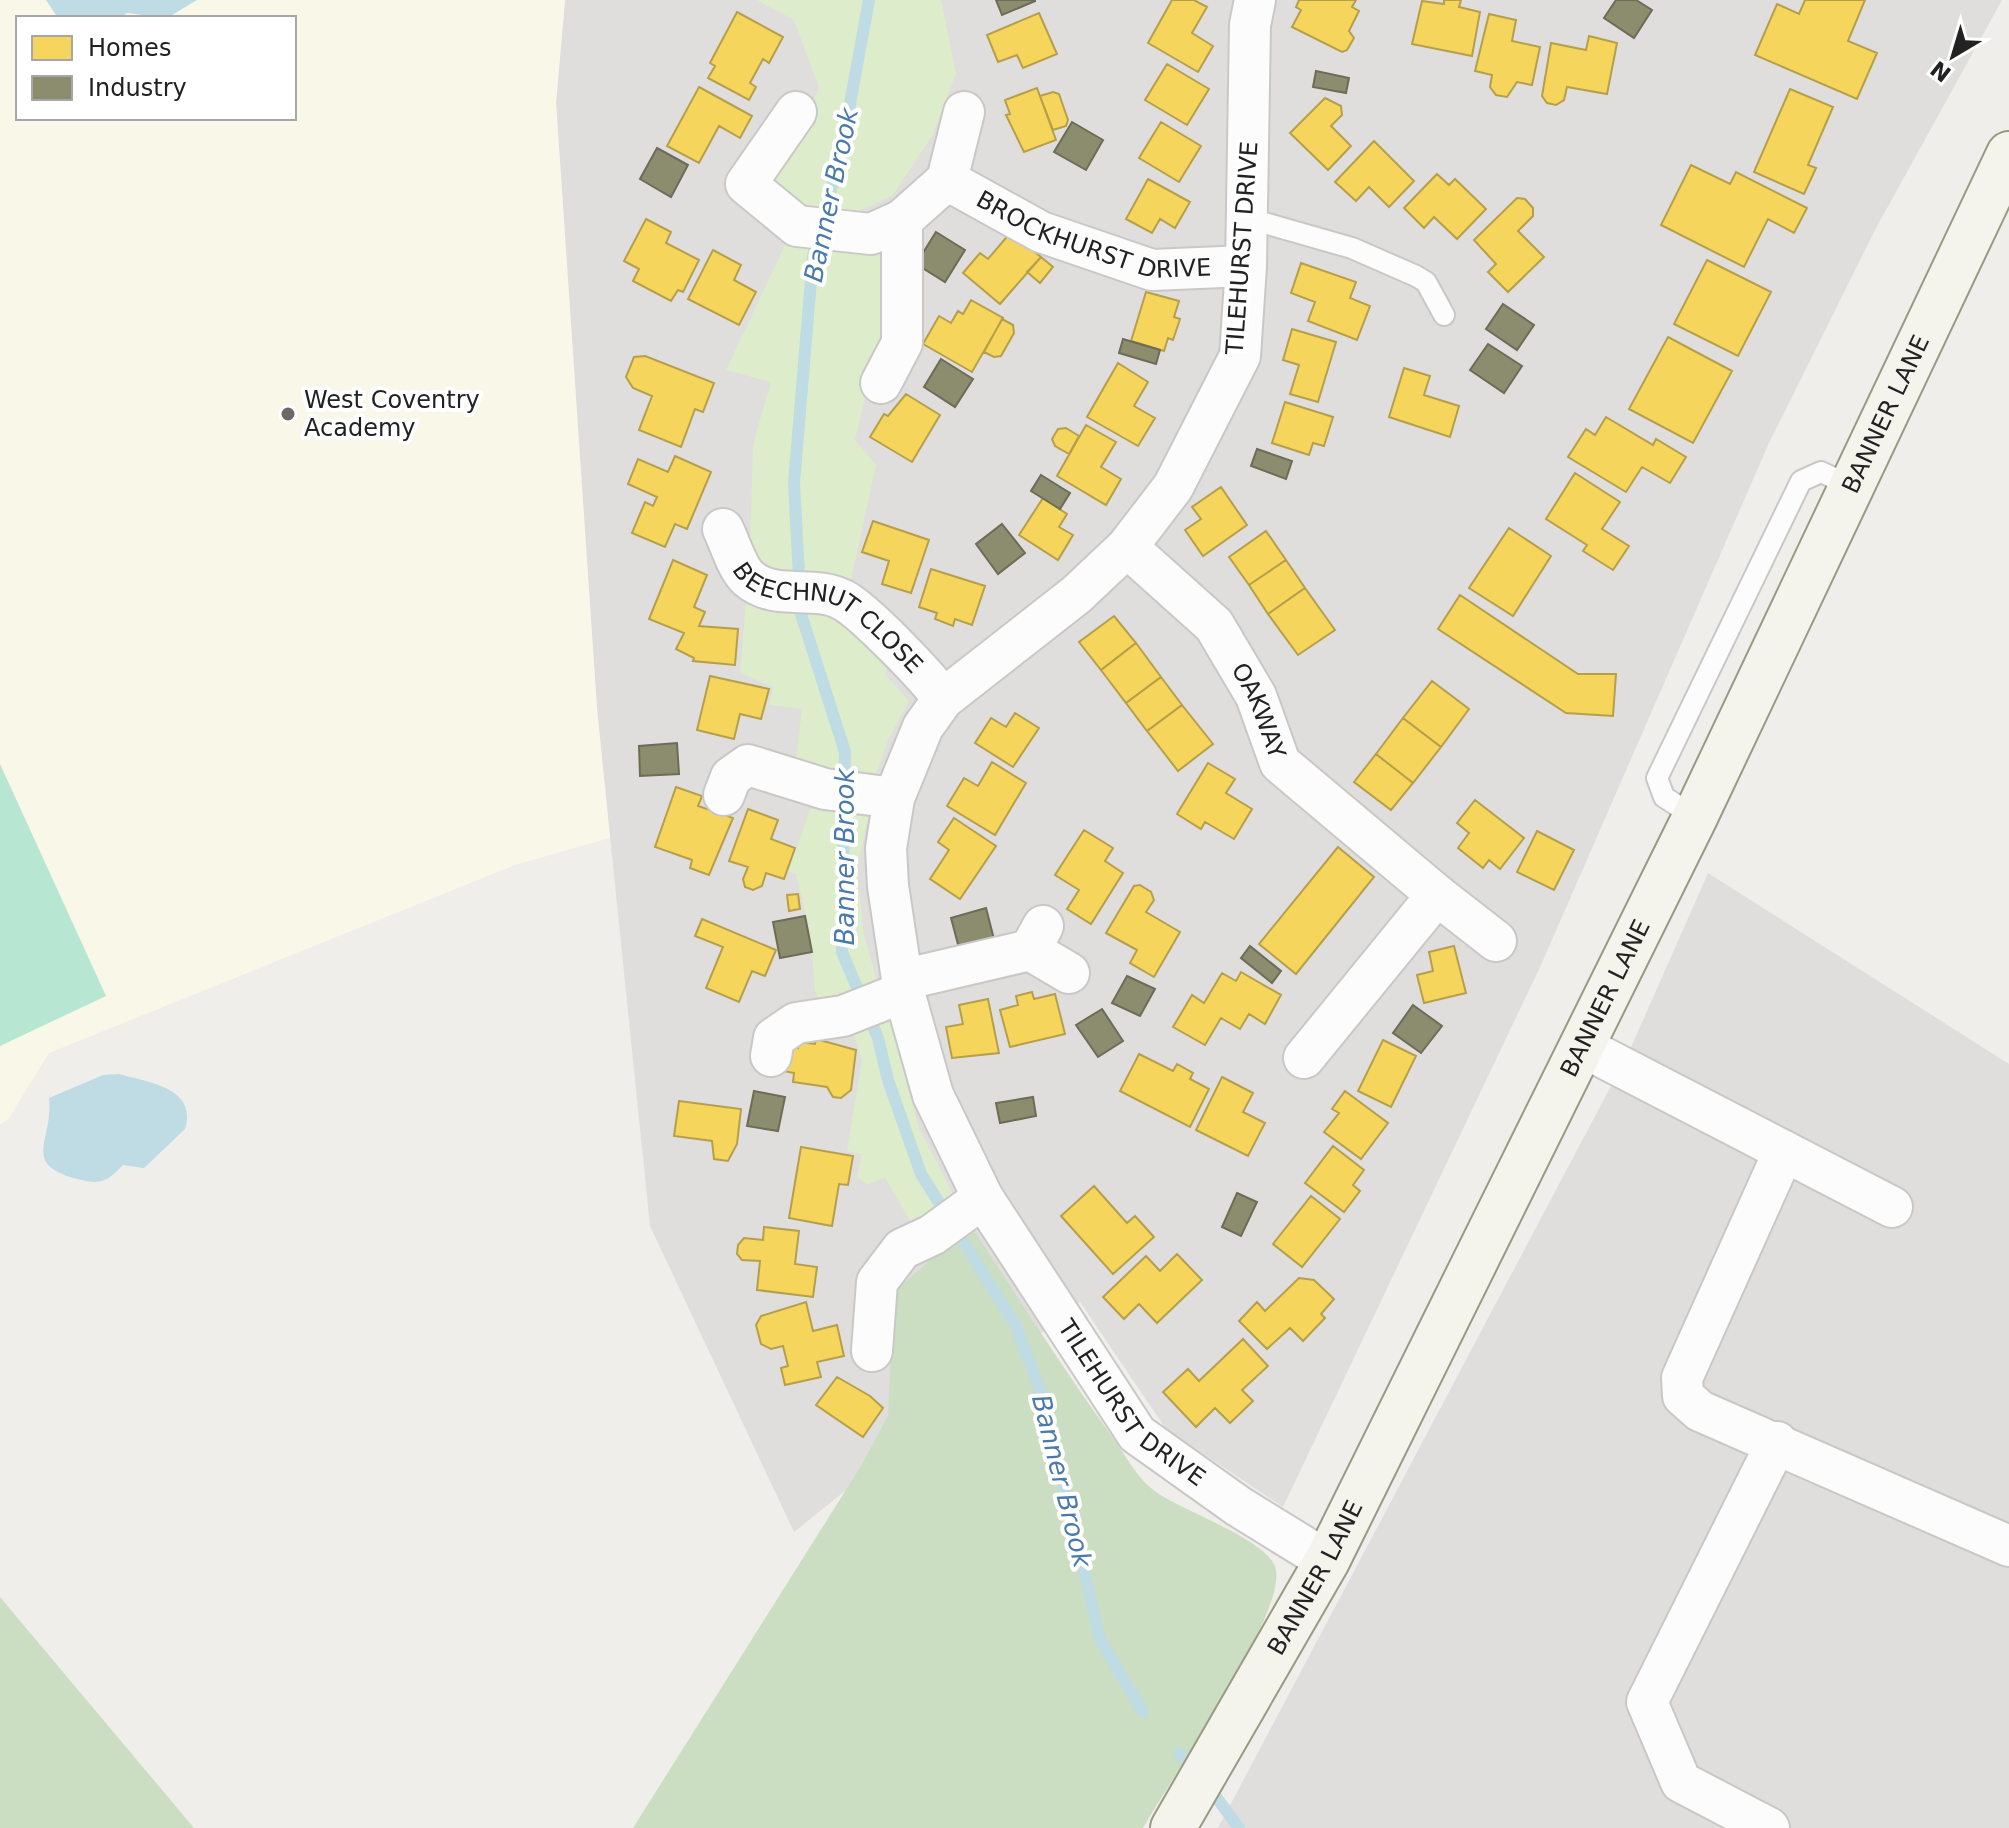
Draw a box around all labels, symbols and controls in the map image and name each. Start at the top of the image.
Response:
legend [16,16,296,120]
north arrow [1913,16,1993,96]
text: Homes [88,34,171,62]
text: N [1926,56,1956,87]
text: Industry [88,74,187,102]
water label: Banner Brook [798,104,864,285]
street label: TILEHURST DRIVE [1221,140,1263,357]
street label: BROCKHURST DRIVE [972,185,1212,285]
street label: BANNER LANE [1836,331,1935,498]
place label: West Coventry Academy [304,386,480,442]
marker: West Coventry Academy [279,405,297,423]
street label: BEECHNUT CLOSE [727,557,928,679]
street label: OAKWAY [1226,658,1291,763]
water label: Banner Brook [830,768,860,946]
street label: BANNER LANE [1555,915,1656,1081]
street label: TILEHURST DRIVE [1052,1314,1211,1492]
water label: Banner Brook [1026,1391,1098,1571]
street label: BANNER LANE [1262,1496,1369,1660]

